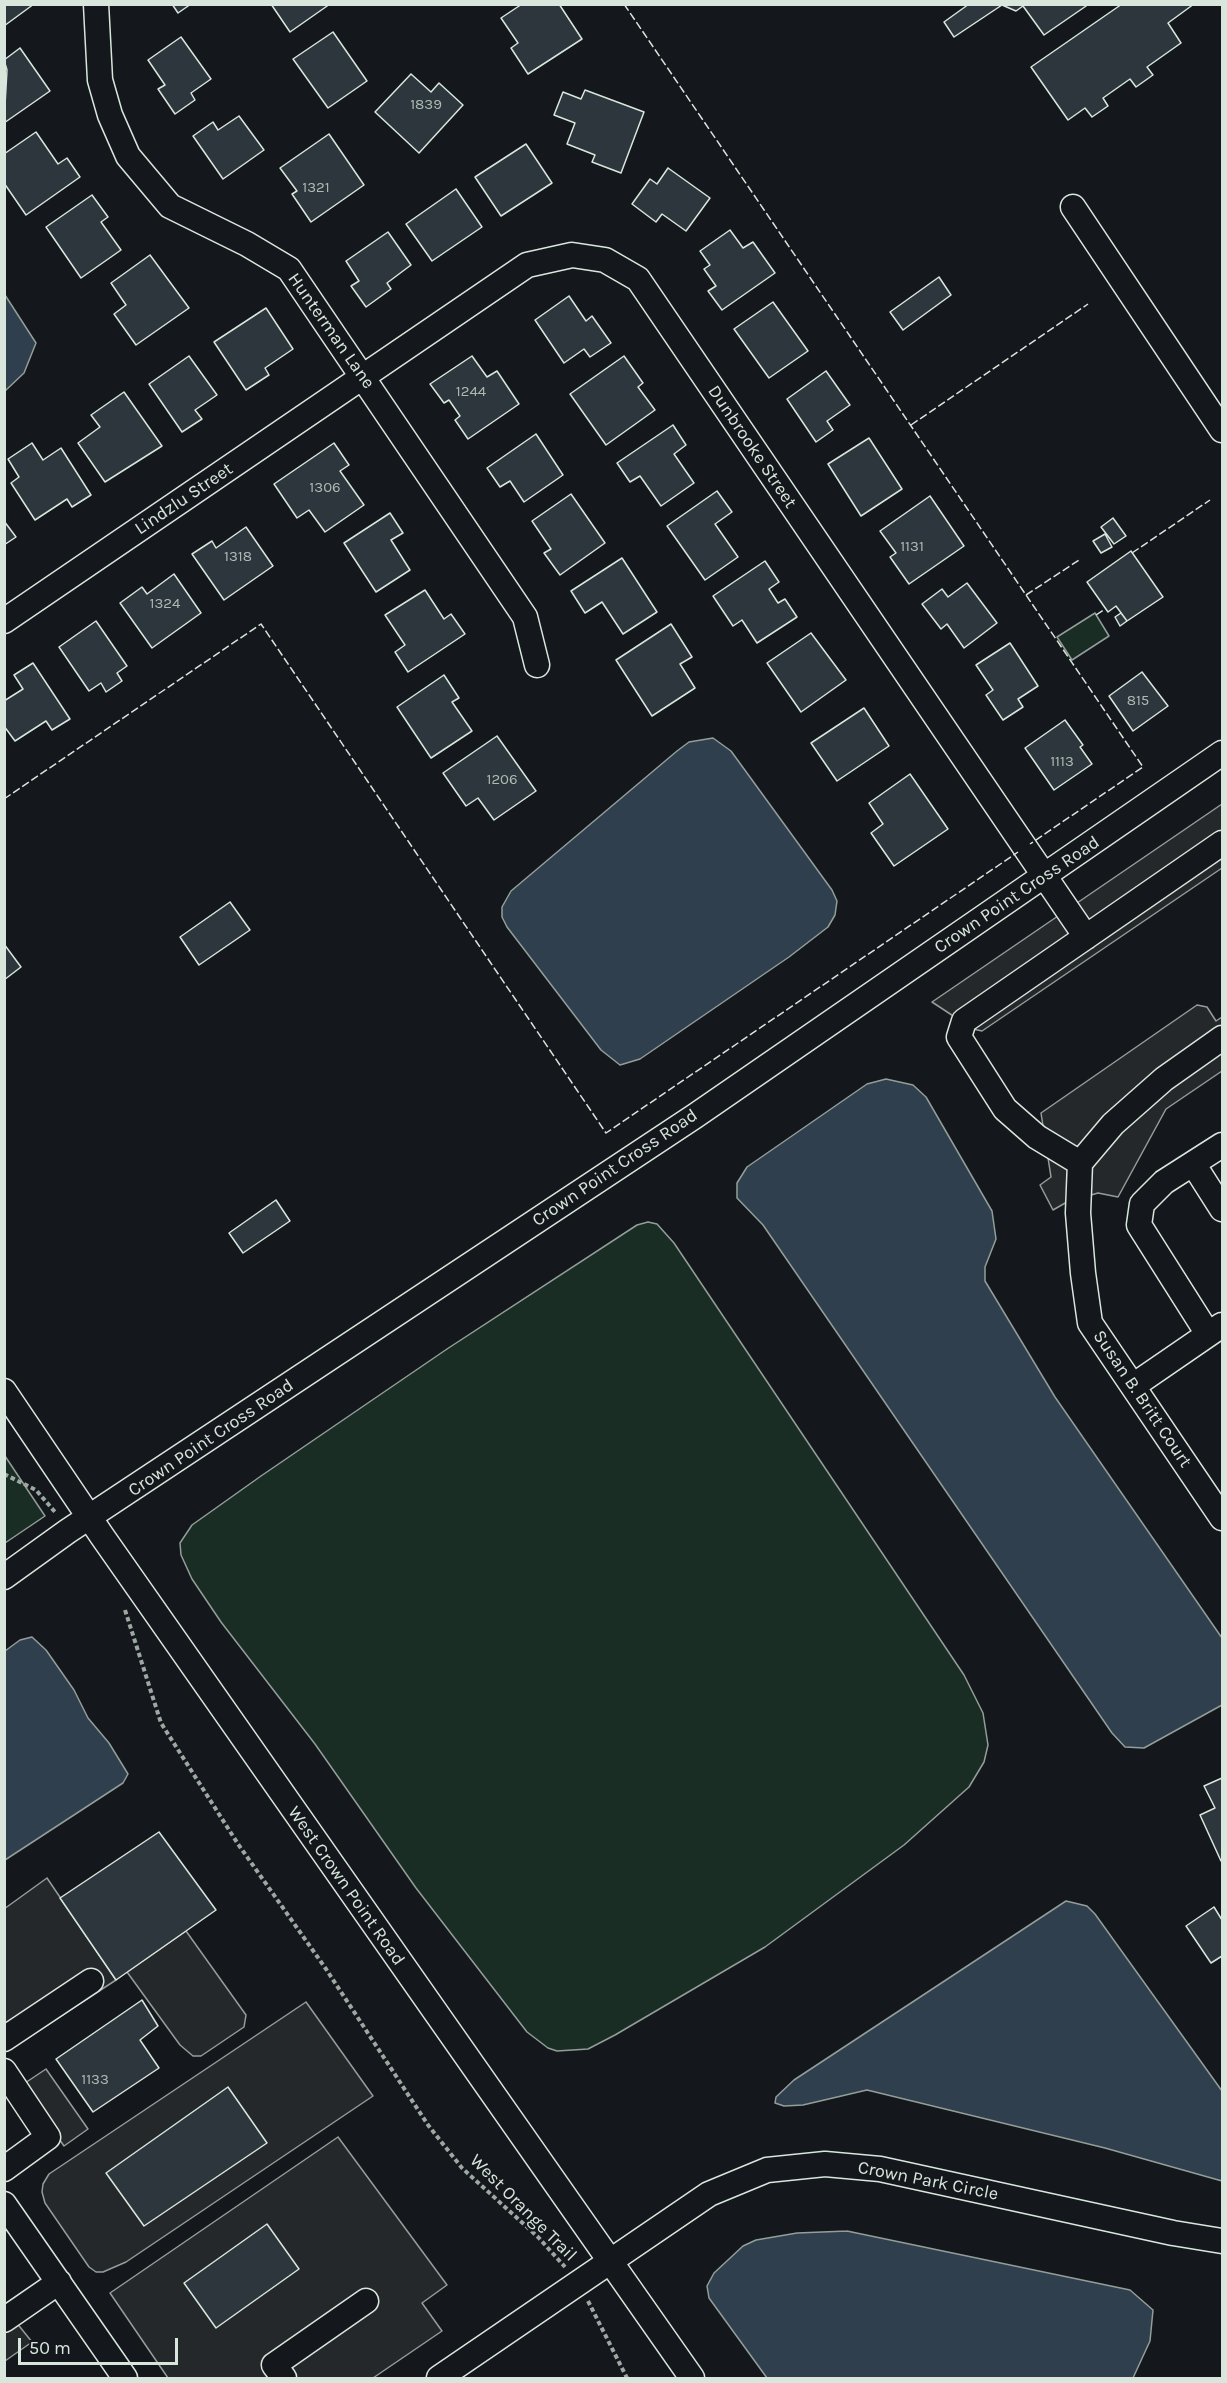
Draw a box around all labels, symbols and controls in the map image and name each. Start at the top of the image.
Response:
house number: 1839 [410,96,442,114]
house number: 1321 [302,179,330,197]
street label: Hunterman Lane [283,269,379,393]
street label: Dunbrooke Street [703,381,801,513]
house number: 1244 [456,383,486,401]
street label: Lindzlu Street [131,458,237,540]
house number: 1306 [309,479,341,497]
house number: 1131 [900,538,924,556]
house number: 1318 [224,548,252,566]
house number: 1324 [150,595,180,613]
house number: 815 [1127,692,1149,710]
house number: 1113 [1050,753,1074,771]
house number: 1206 [486,771,518,789]
street label: Crown Point Cross Road [930,832,1104,958]
street label: Crown Point Cross Road [528,1105,702,1231]
street label: Susan B. Britt Court [1088,1326,1196,1472]
street label: Crown Point Cross Road [124,1375,298,1501]
street label: West Crown Point Road [283,1802,409,1970]
house number: 1133 [81,2071,109,2089]
street label: West Orange Trail [465,2150,581,2266]
street label: Crown Park Circle [856,2157,1000,2205]
scale bar [21,2326,182,2364]
text: 50 m [29,2337,71,2359]

